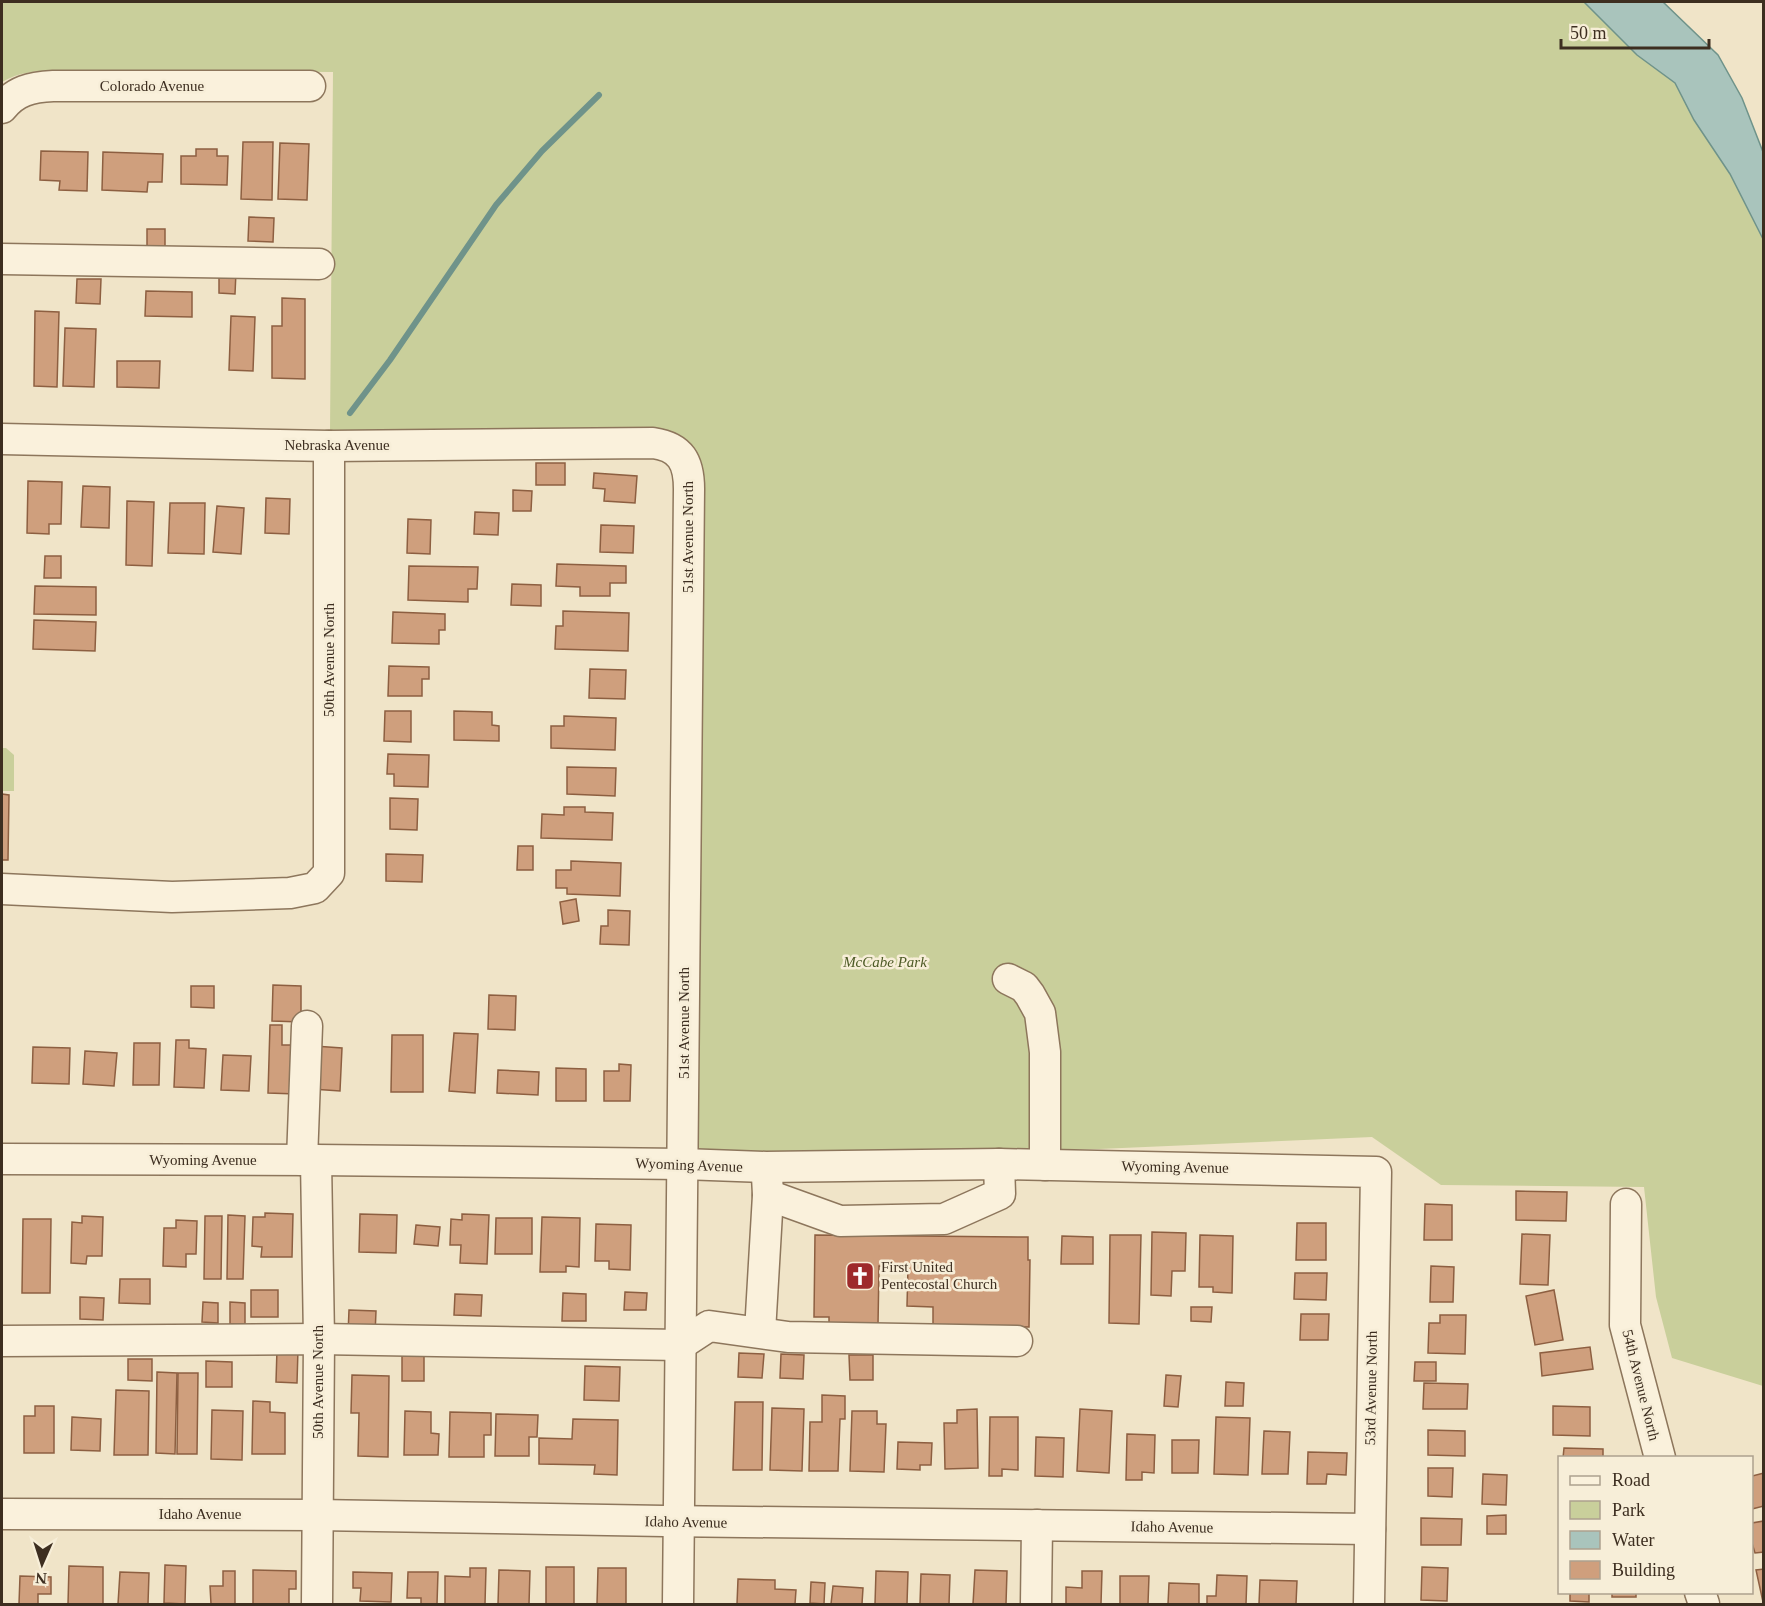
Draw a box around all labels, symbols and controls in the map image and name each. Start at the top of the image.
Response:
scale bar [1561,12,1710,50]
text: 50 m [1570,23,1607,43]
street label: Colorado Avenue [100,78,204,94]
street label: Nebraska Avenue [284,437,390,453]
street label: 51st Avenue North [680,480,696,593]
street label: 50th Avenue North [321,603,337,717]
park label: McCabe Park [842,954,927,970]
street label: 51st Avenue North [676,966,692,1079]
street label: Wyoming Avenue [149,1152,257,1168]
street label: Wyoming Avenue [635,1155,743,1175]
street label: Wyoming Avenue [1121,1158,1229,1176]
place label: First United Pentecostal Church [881,1259,998,1292]
church icon: First United Pentecostal Church [844,1260,876,1292]
street label: 50th Avenue North [310,1325,326,1439]
street label: 54th Avenue North [1619,1328,1663,1443]
street label: 53rd Avenue North [1362,1330,1380,1445]
legend [1558,1456,1753,1594]
text: Road [1612,1470,1650,1490]
text: Park [1612,1500,1645,1520]
street label: Idaho Avenue [159,1506,242,1522]
street label: Idaho Avenue [645,1513,728,1531]
street label: Idaho Avenue [1131,1518,1214,1536]
text: Water [1612,1530,1655,1550]
north arrow [12,1534,72,1594]
text: Building [1612,1560,1675,1580]
text: N [35,1570,47,1587]

